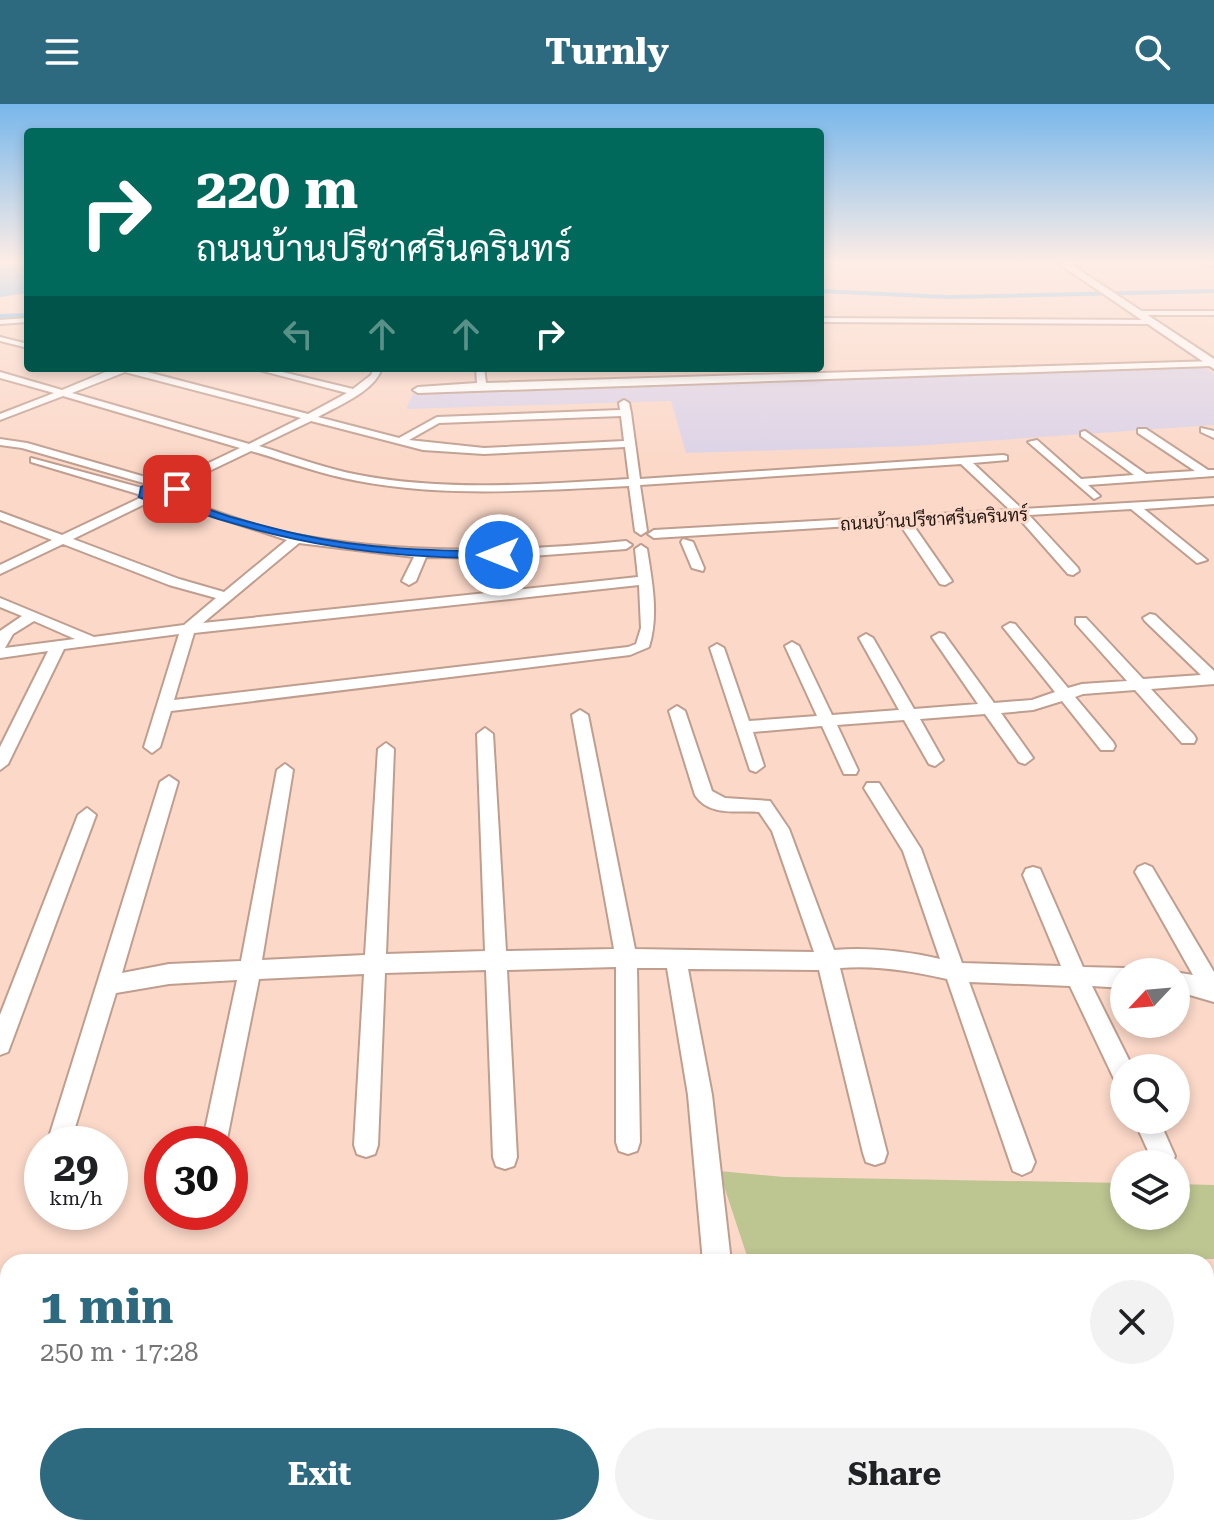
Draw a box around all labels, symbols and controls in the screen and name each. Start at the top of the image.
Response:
icon: menu [40,30,84,74]
icon: search [1130,30,1174,74]
text: Turnly [545,31,669,73]
text: 220 m [196,156,358,222]
icon: right [64,160,168,264]
text: ถนนบ้านปรีชาศรีนครินทร์ [196,228,572,270]
icon: left [276,312,320,356]
icon: ahead [360,312,404,356]
icon: ahead [444,312,488,356]
icon: right [528,312,572,356]
pin [143,455,211,523]
icon: arrive [155,467,199,511]
street label: ถนนบ้านปรีชาศรีนครินทร์ [840,502,1029,534]
position arrow [457,513,541,597]
north arrow [1110,958,1190,1038]
map controls [1110,958,1190,1230]
button: search [1110,1054,1190,1134]
speed limit sign: 30 [144,1126,248,1230]
text: 29 [54,1144,98,1191]
button: layers [1110,1150,1190,1230]
text: km/h [49,1186,103,1210]
text: 1 min [40,1279,173,1335]
button: close [1090,1280,1174,1364]
text: 250 m · 17:28 [40,1337,199,1367]
button: Exit [40,1428,599,1520]
button: Share [615,1428,1174,1520]

